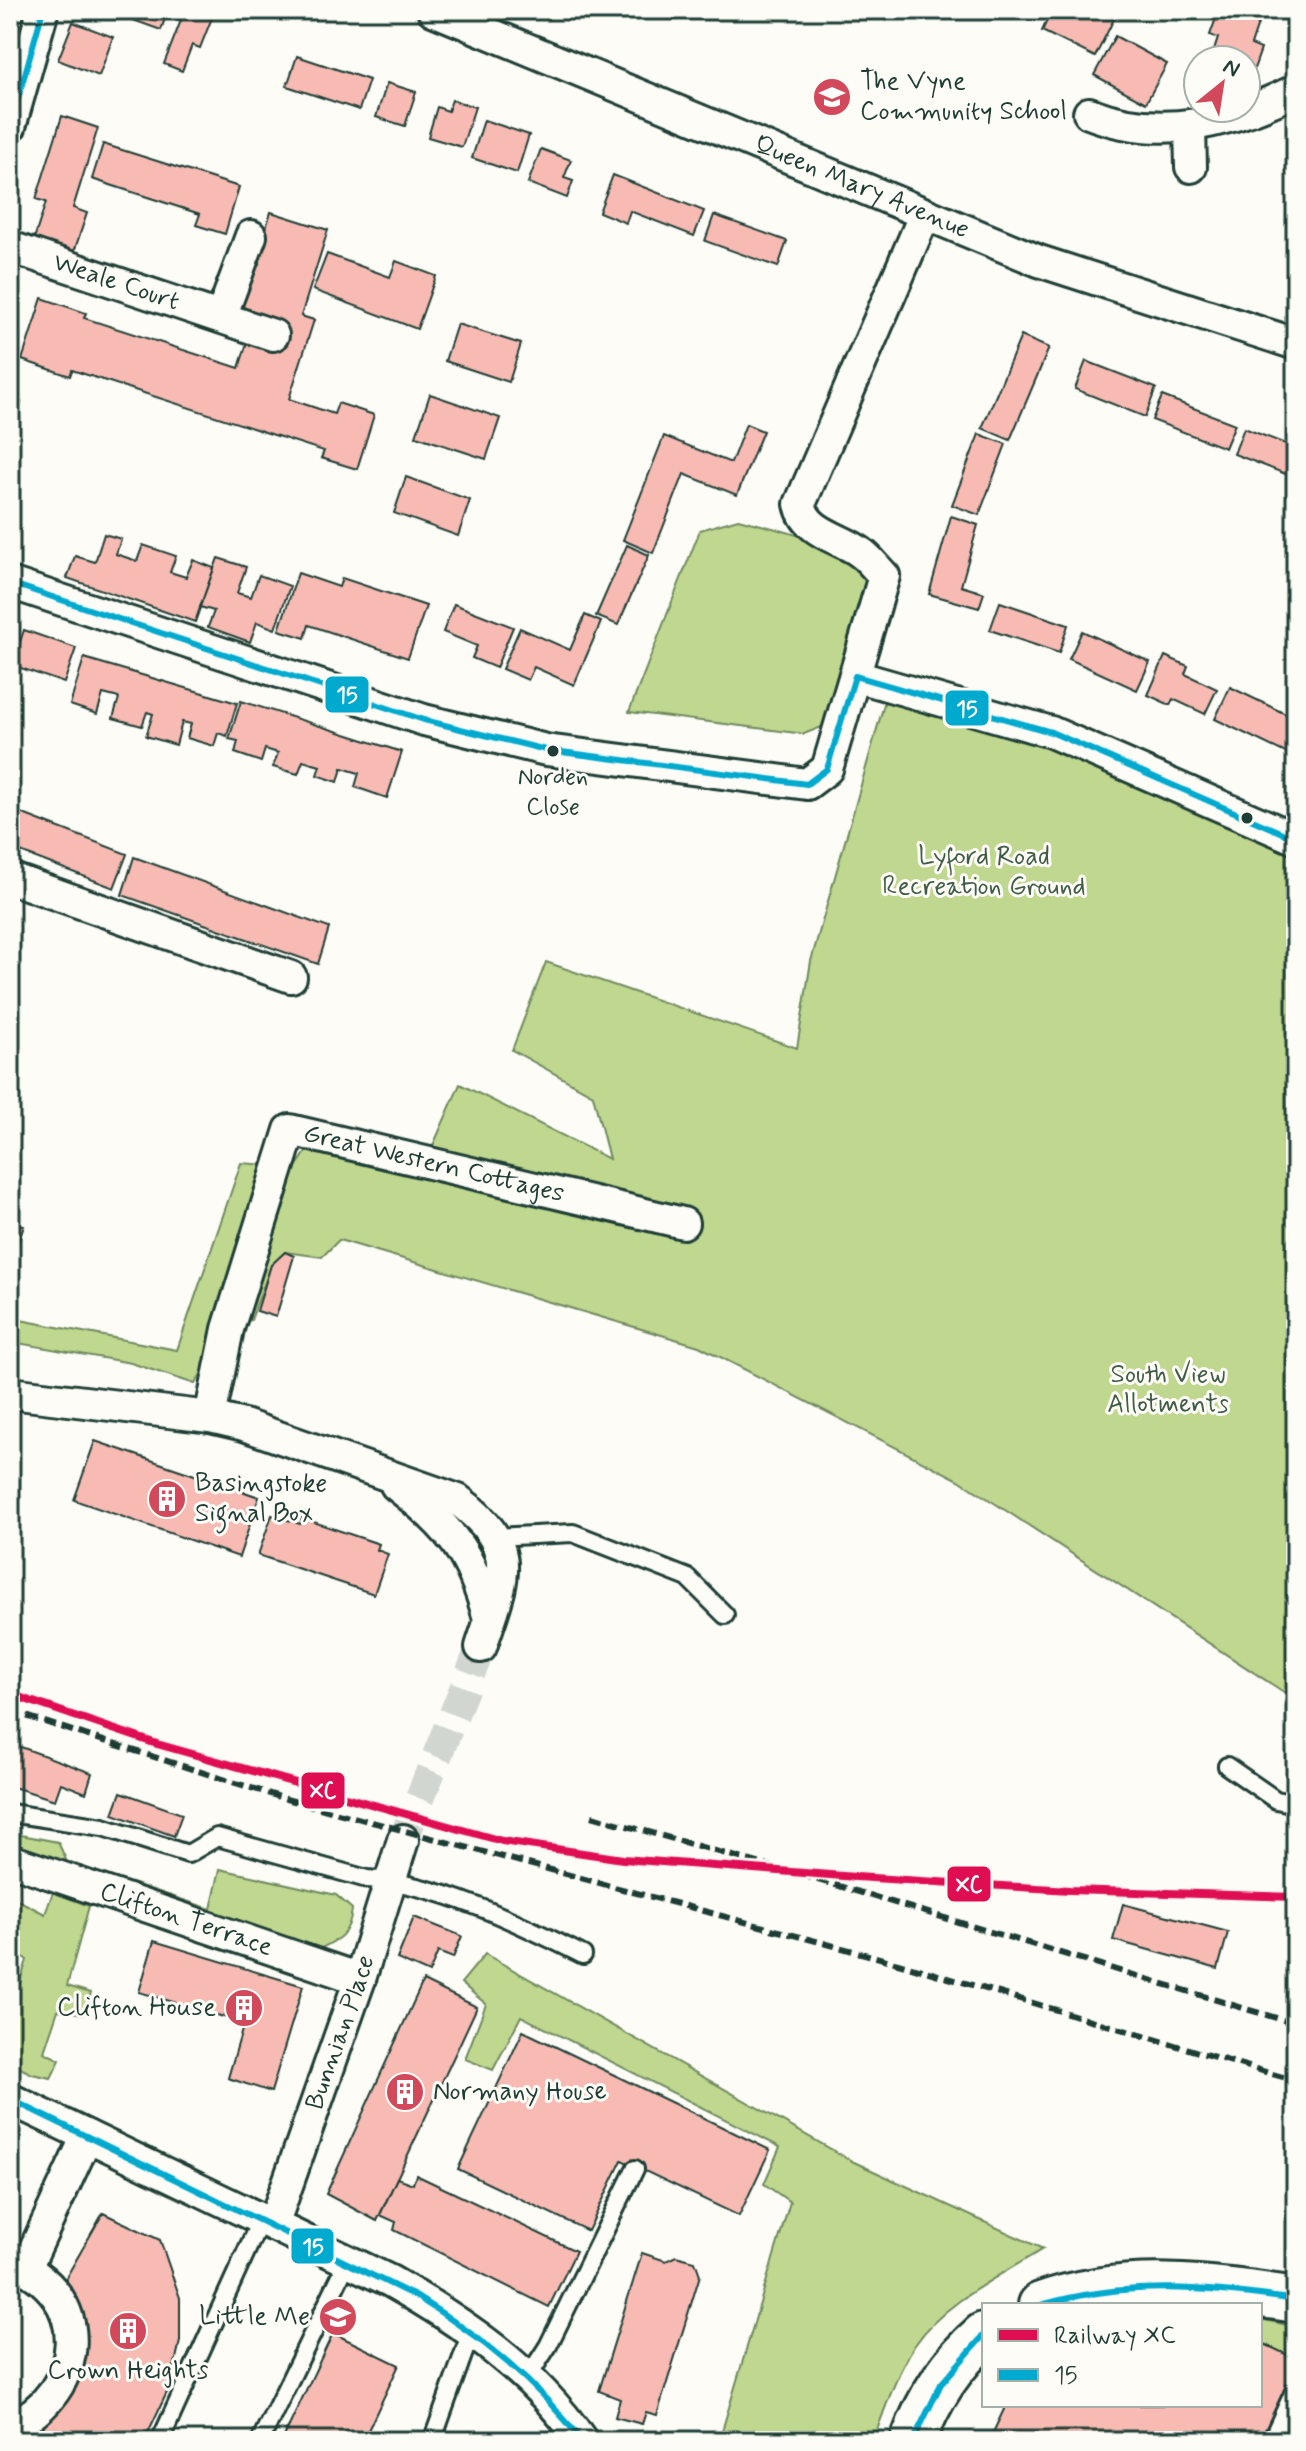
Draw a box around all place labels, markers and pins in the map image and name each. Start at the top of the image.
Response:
place label: The Vyne Community School [860,65,1067,129]
school or university icon: The Vyne Community School [811,76,853,118]
marker: Norden Close [545,743,561,759]
place label: Norden Close [518,762,588,823]
unlabelled marker [1239,810,1255,826]
place label: Basingstoke Signal Box [195,1467,327,1534]
building icon: Basingstoke Signal Box [146,1478,188,1520]
building icon: Clifton House [223,1987,265,2029]
place label: Clifton House [57,1991,216,2025]
building icon: Normany House [384,2071,426,2113]
place label: Normany House [433,2075,607,2109]
school or university icon: Little Me [317,2296,359,2338]
place label: Little Me [199,2300,310,2334]
building icon: Crown Heights [107,2310,149,2352]
place label: Crown Heights [48,2354,208,2388]

